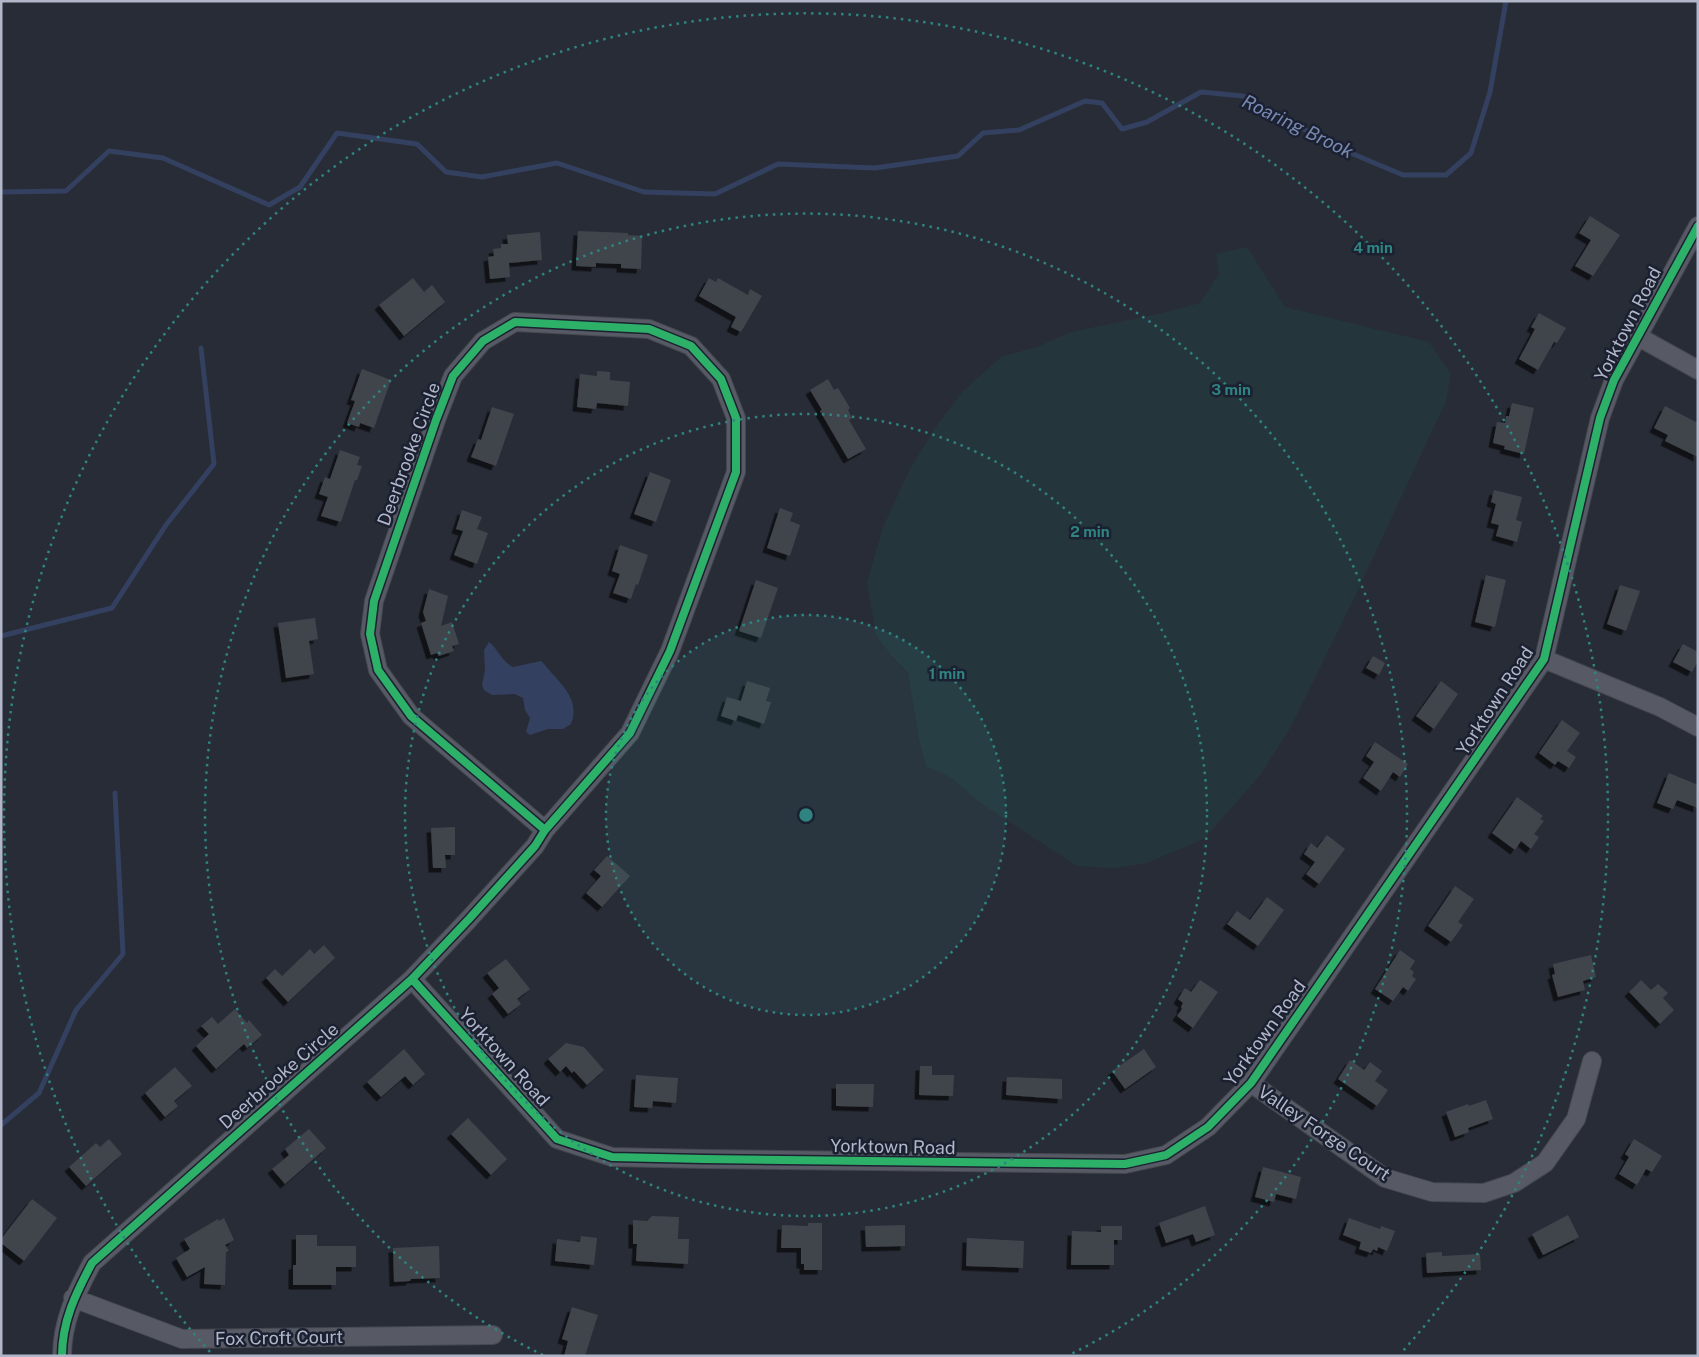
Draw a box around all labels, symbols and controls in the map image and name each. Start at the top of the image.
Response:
water label: Roaring Brook [1239,90,1358,163]
text: 4 min [1353,239,1393,256]
street label: Yorktown Road [1590,263,1665,384]
street label: Deerbrooke Circle [373,379,444,528]
text: 3 min [1211,381,1251,398]
text: 2 min [1070,523,1110,540]
street label: Yorktown Road [1452,643,1537,759]
text: 1 min [929,665,965,682]
centre of rings [797,806,815,824]
street label: Yorktown Road [1219,976,1310,1089]
street label: Yorktown Road [455,1003,554,1110]
street label: Deerbrooke Circle [215,1018,342,1133]
street label: Valley Forge Court [1254,1081,1394,1185]
street label: Yorktown Road [830,1135,956,1158]
street label: Fox Croft Court [215,1326,343,1349]

